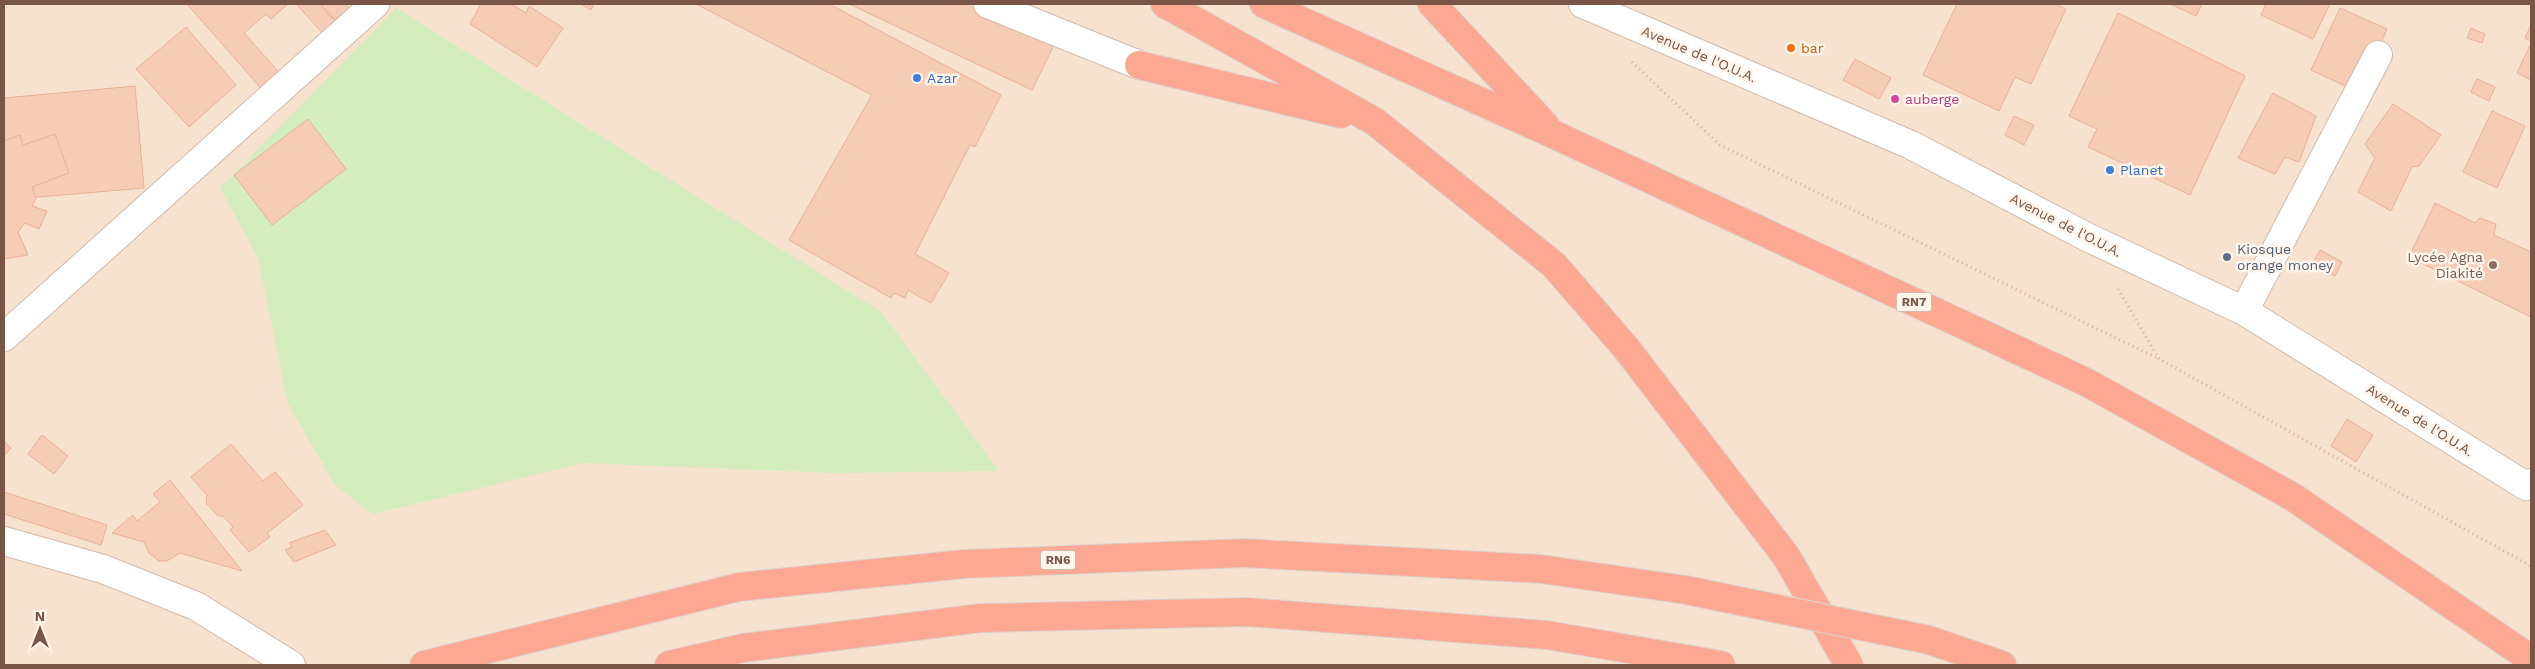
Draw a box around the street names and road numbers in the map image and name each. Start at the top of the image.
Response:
street label: Avenue de l'O.U.A. [1639,23,1759,85]
street label: Avenue de l'O.U.A. [2008,190,2124,260]
road number: RN7 [1896,292,1932,312]
street label: Avenue de l'O.U.A. [2364,381,2476,459]
road number: RN6 [1040,550,1076,570]

